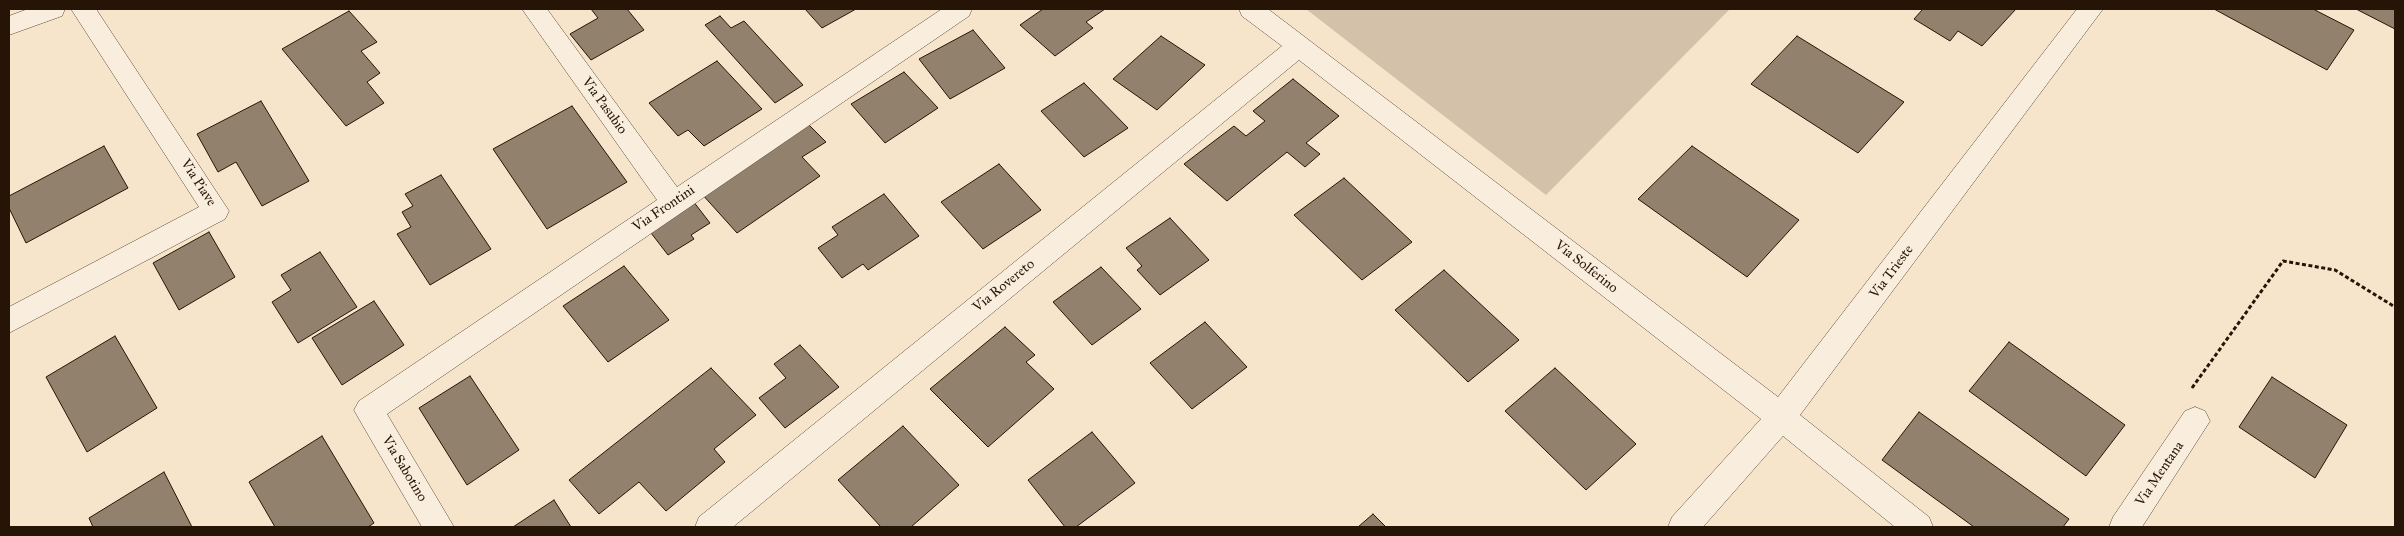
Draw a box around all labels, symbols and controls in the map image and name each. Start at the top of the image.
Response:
street label: Via Pasubio [578,74,630,138]
street label: Via Piave [177,156,219,210]
street label: Via Frontini [630,182,698,236]
street label: Via Solferino [1551,237,1621,297]
street label: Via Trieste [1866,242,1918,302]
street label: Via Rovereto [970,256,1038,316]
street label: Via Sabotino [378,433,430,505]
street label: Via Mentana [2132,438,2188,510]

